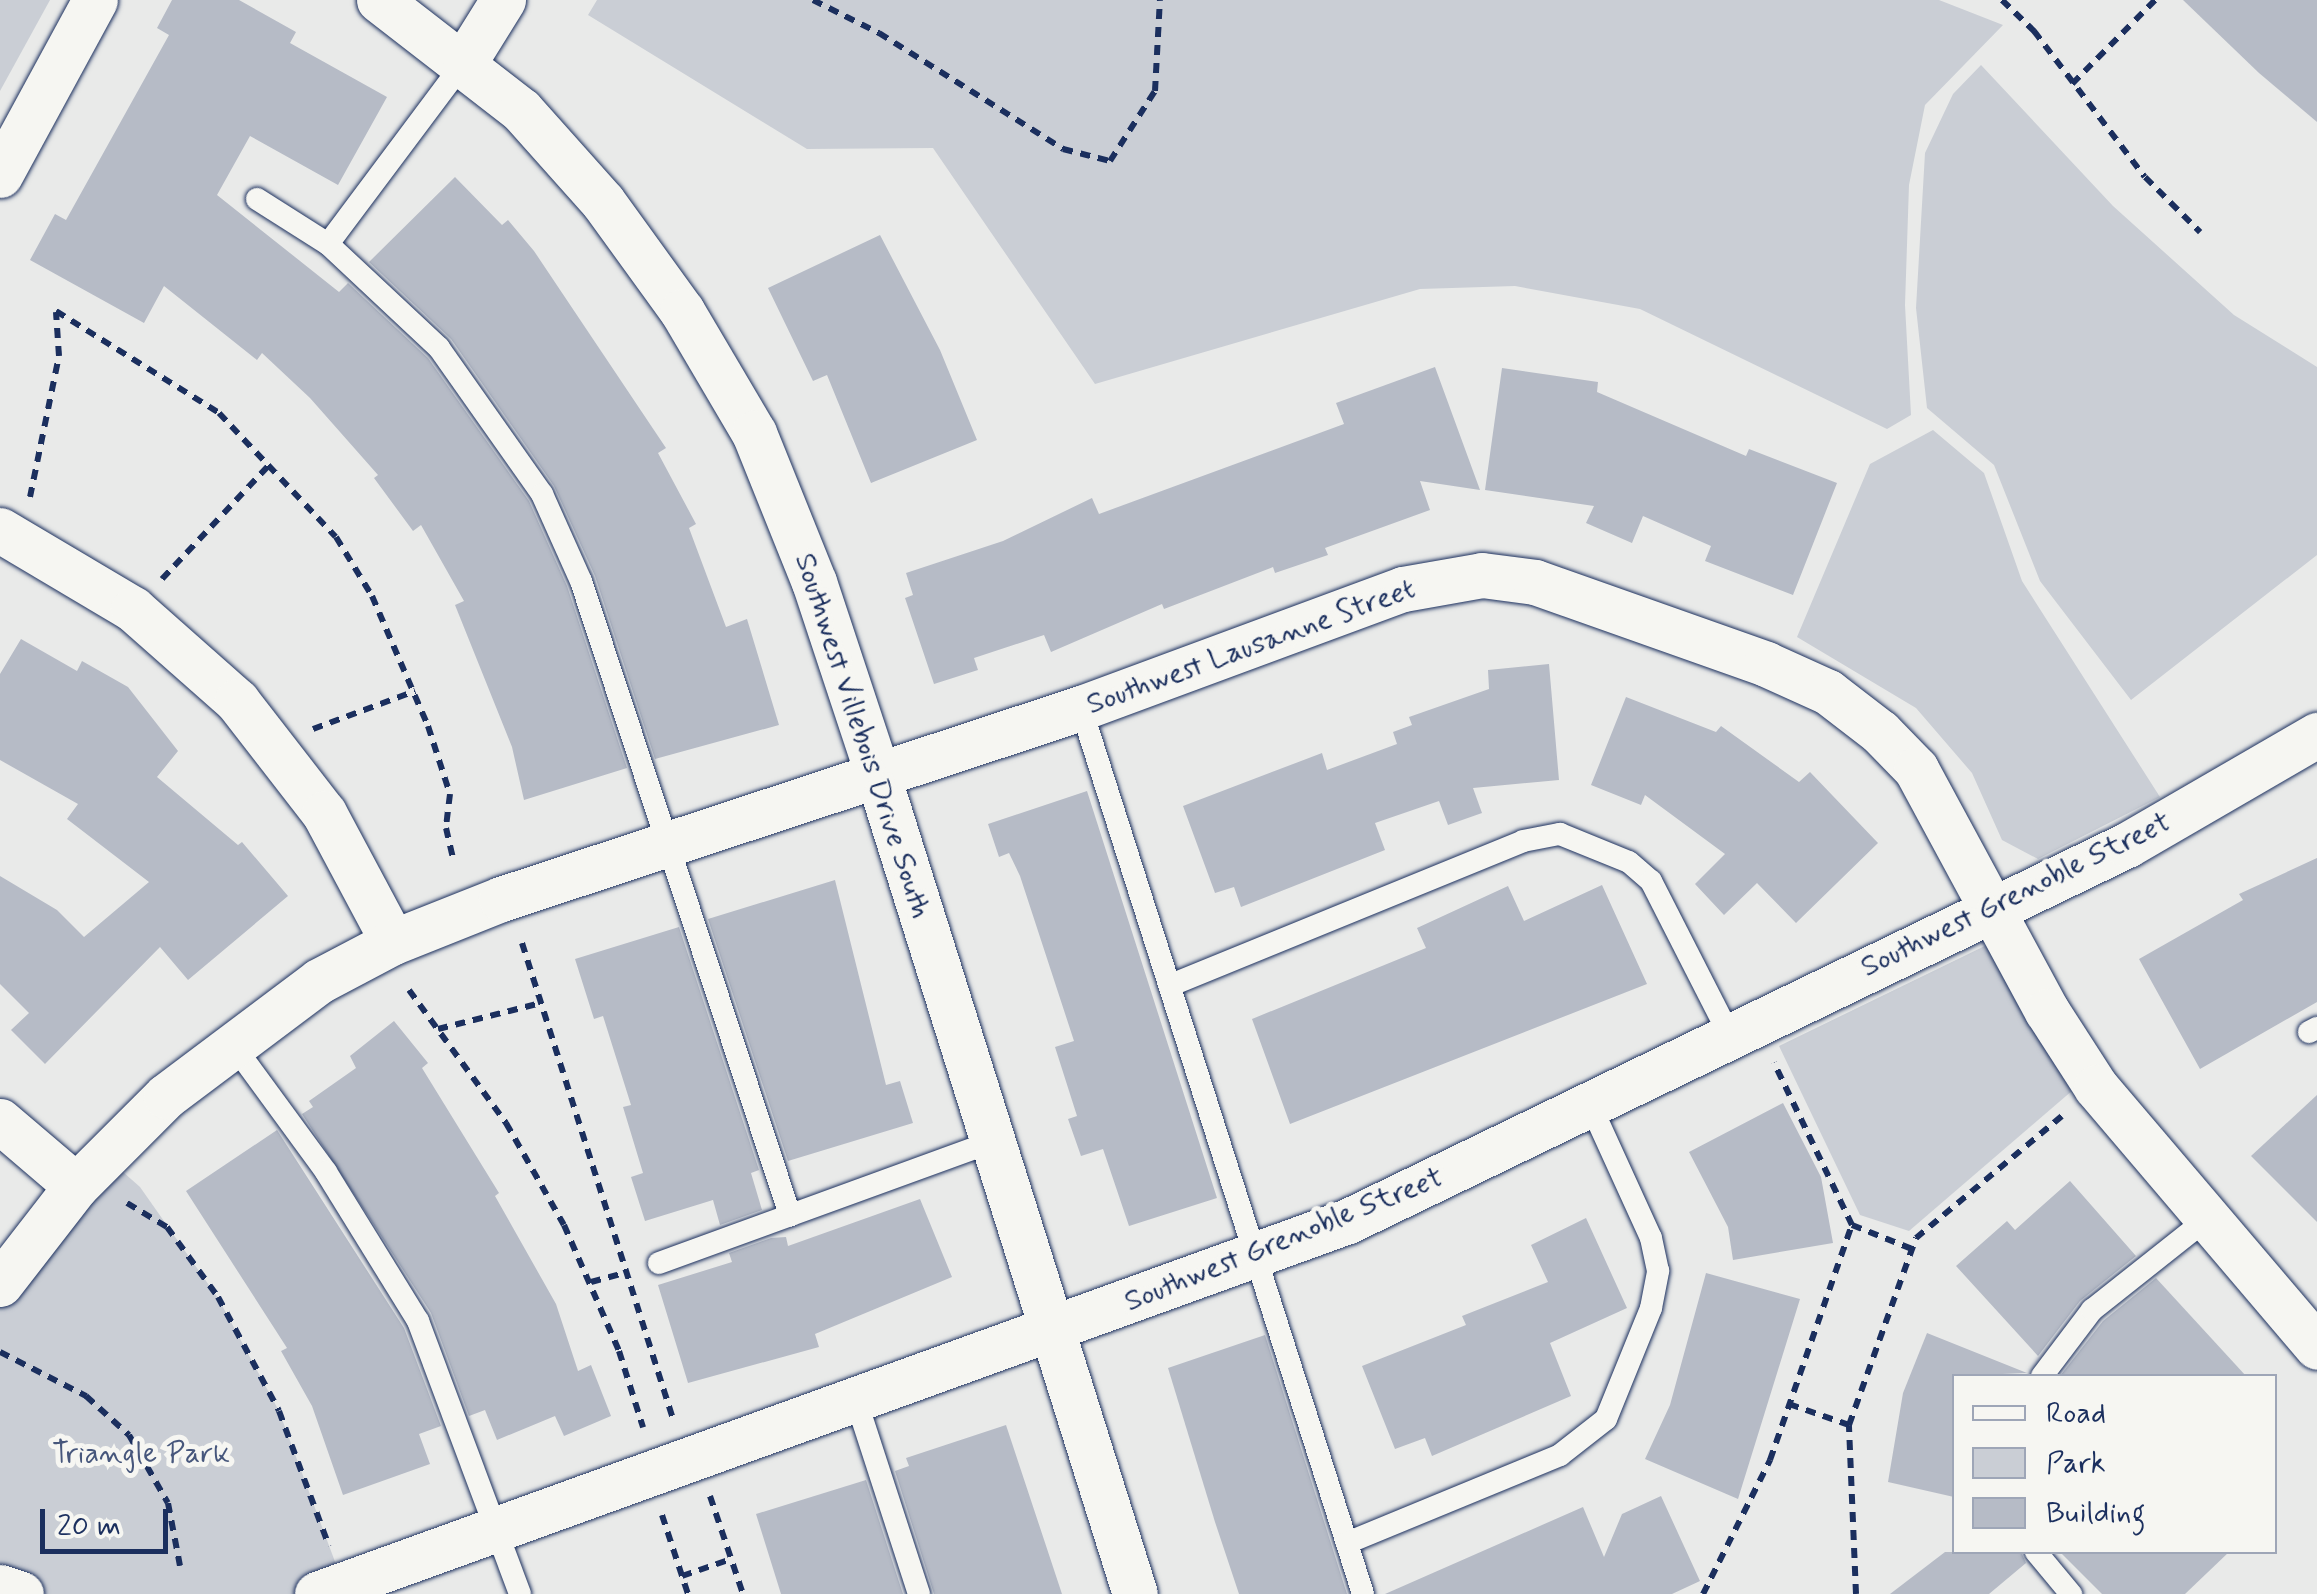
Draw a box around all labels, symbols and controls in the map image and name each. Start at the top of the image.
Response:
street label: Southwest Villebois Drive South [787,551,937,921]
street label: Southwest Lausanne Street [1079,570,1423,724]
street label: Southwest Grenoble Street [1856,805,2176,985]
street label: Southwest Grenoble Street [1120,1160,1448,1320]
legend [1952,1374,2277,1554]
text: Road [2046,1394,2106,1433]
park label: Triangle Park [55,1436,227,1472]
text: Park [2046,1444,2106,1483]
scale bar [45,1489,172,1551]
text: Building [2046,1494,2145,1533]
text: 20 m [57,1507,121,1546]

